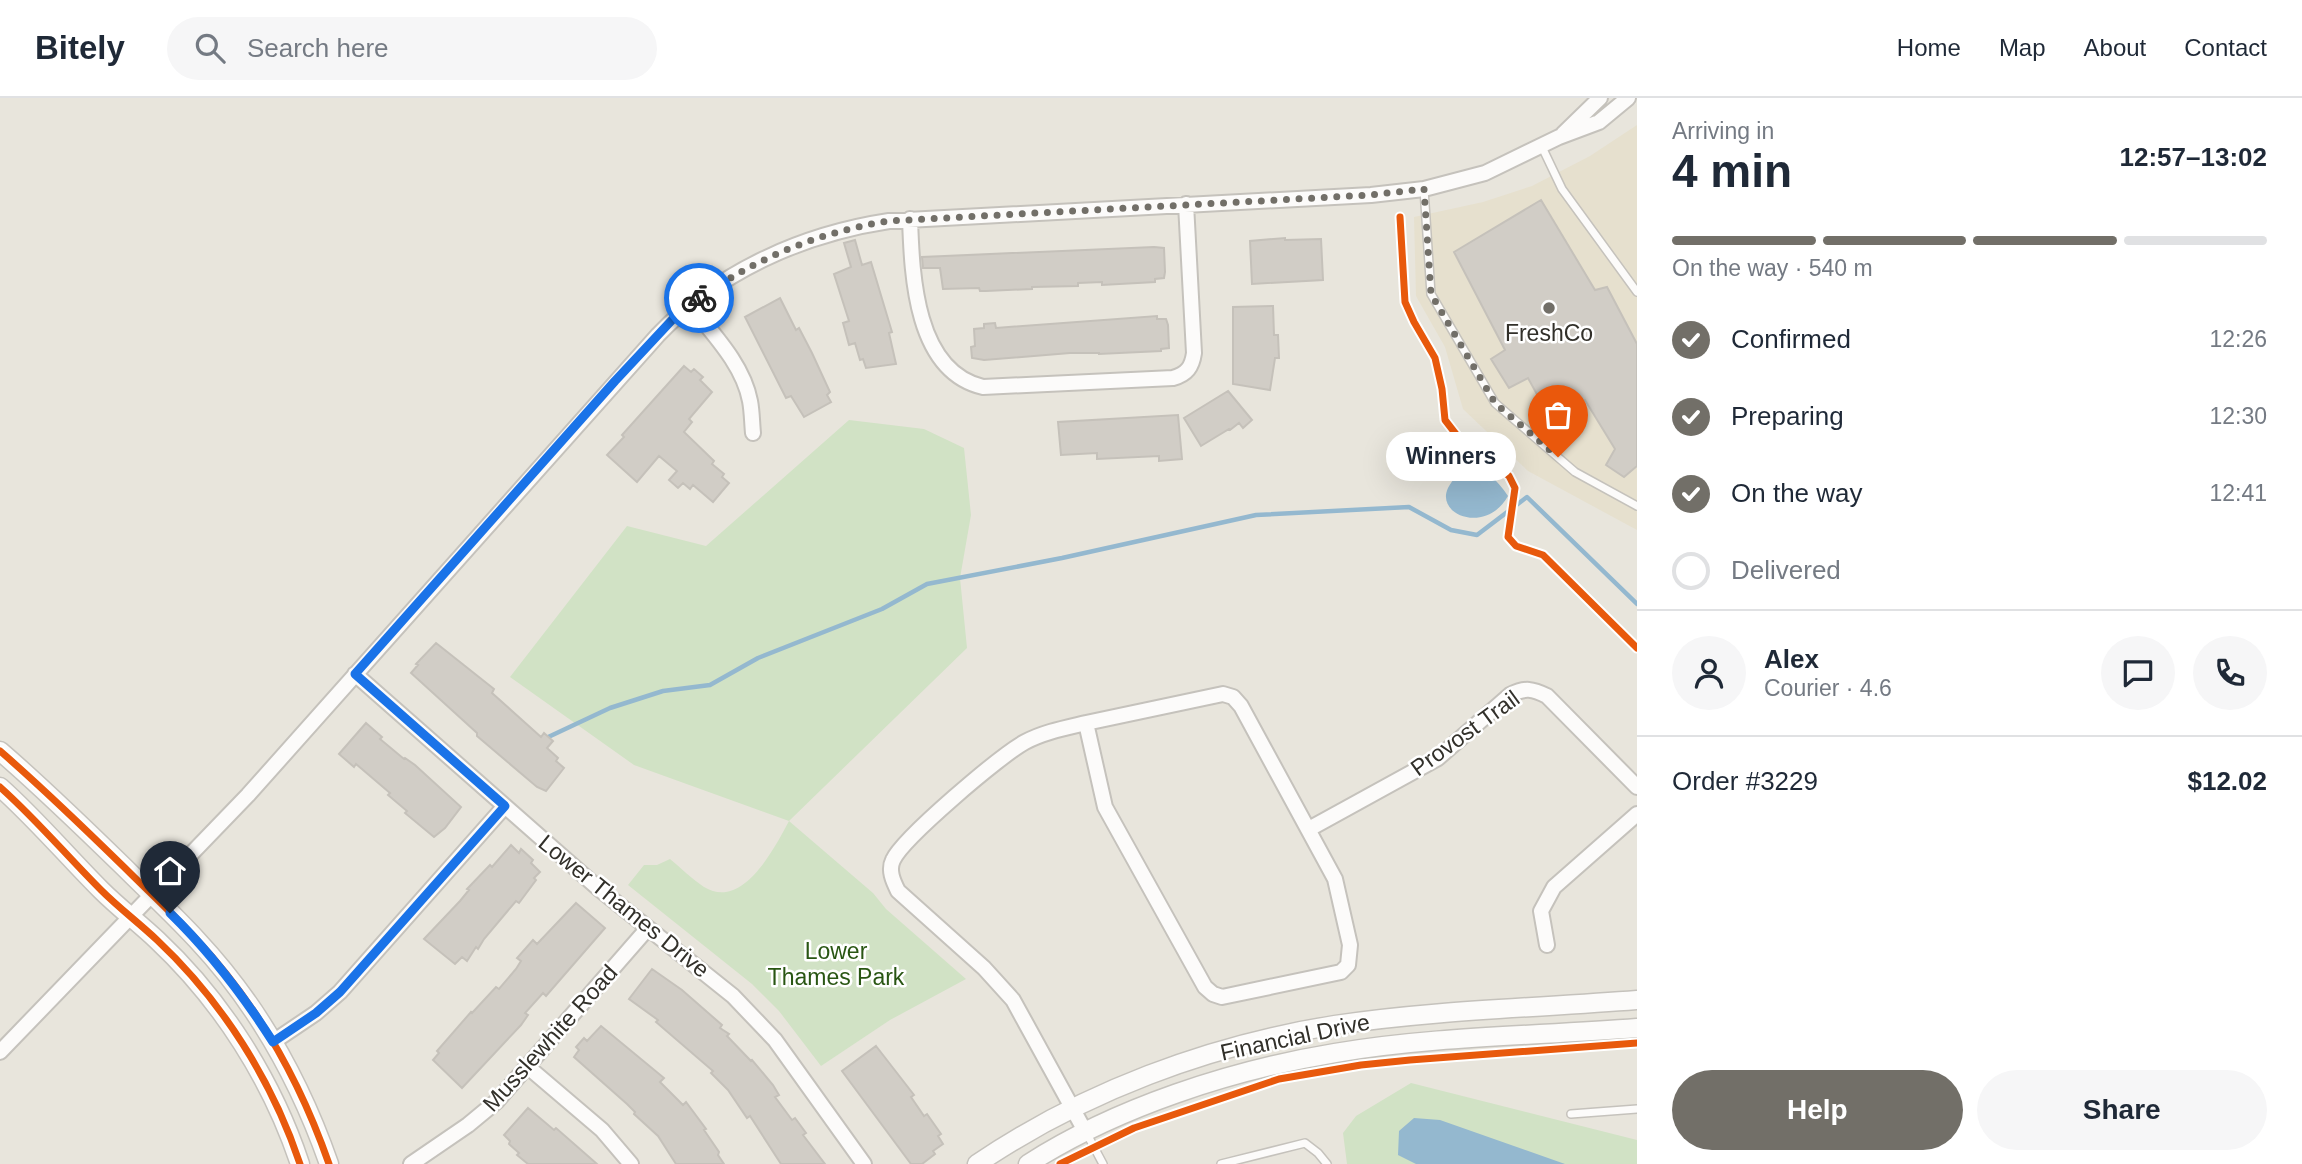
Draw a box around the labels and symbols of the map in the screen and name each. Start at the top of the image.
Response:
courier [664,263,734,333]
marker: FreshCo [1541,300,1557,316]
place label: FreshCo [1505,320,1593,346]
pin [1528,385,1588,457]
callout: Winners [1386,432,1516,482]
street label: Provost Trail [1406,685,1524,781]
street label: Lower Thames Drive [534,829,714,983]
pin [140,841,200,913]
park label: Lower Thames Park [768,938,905,990]
street label: Musslewhite Road [477,959,623,1117]
street label: Financial Drive [1218,1008,1372,1066]

